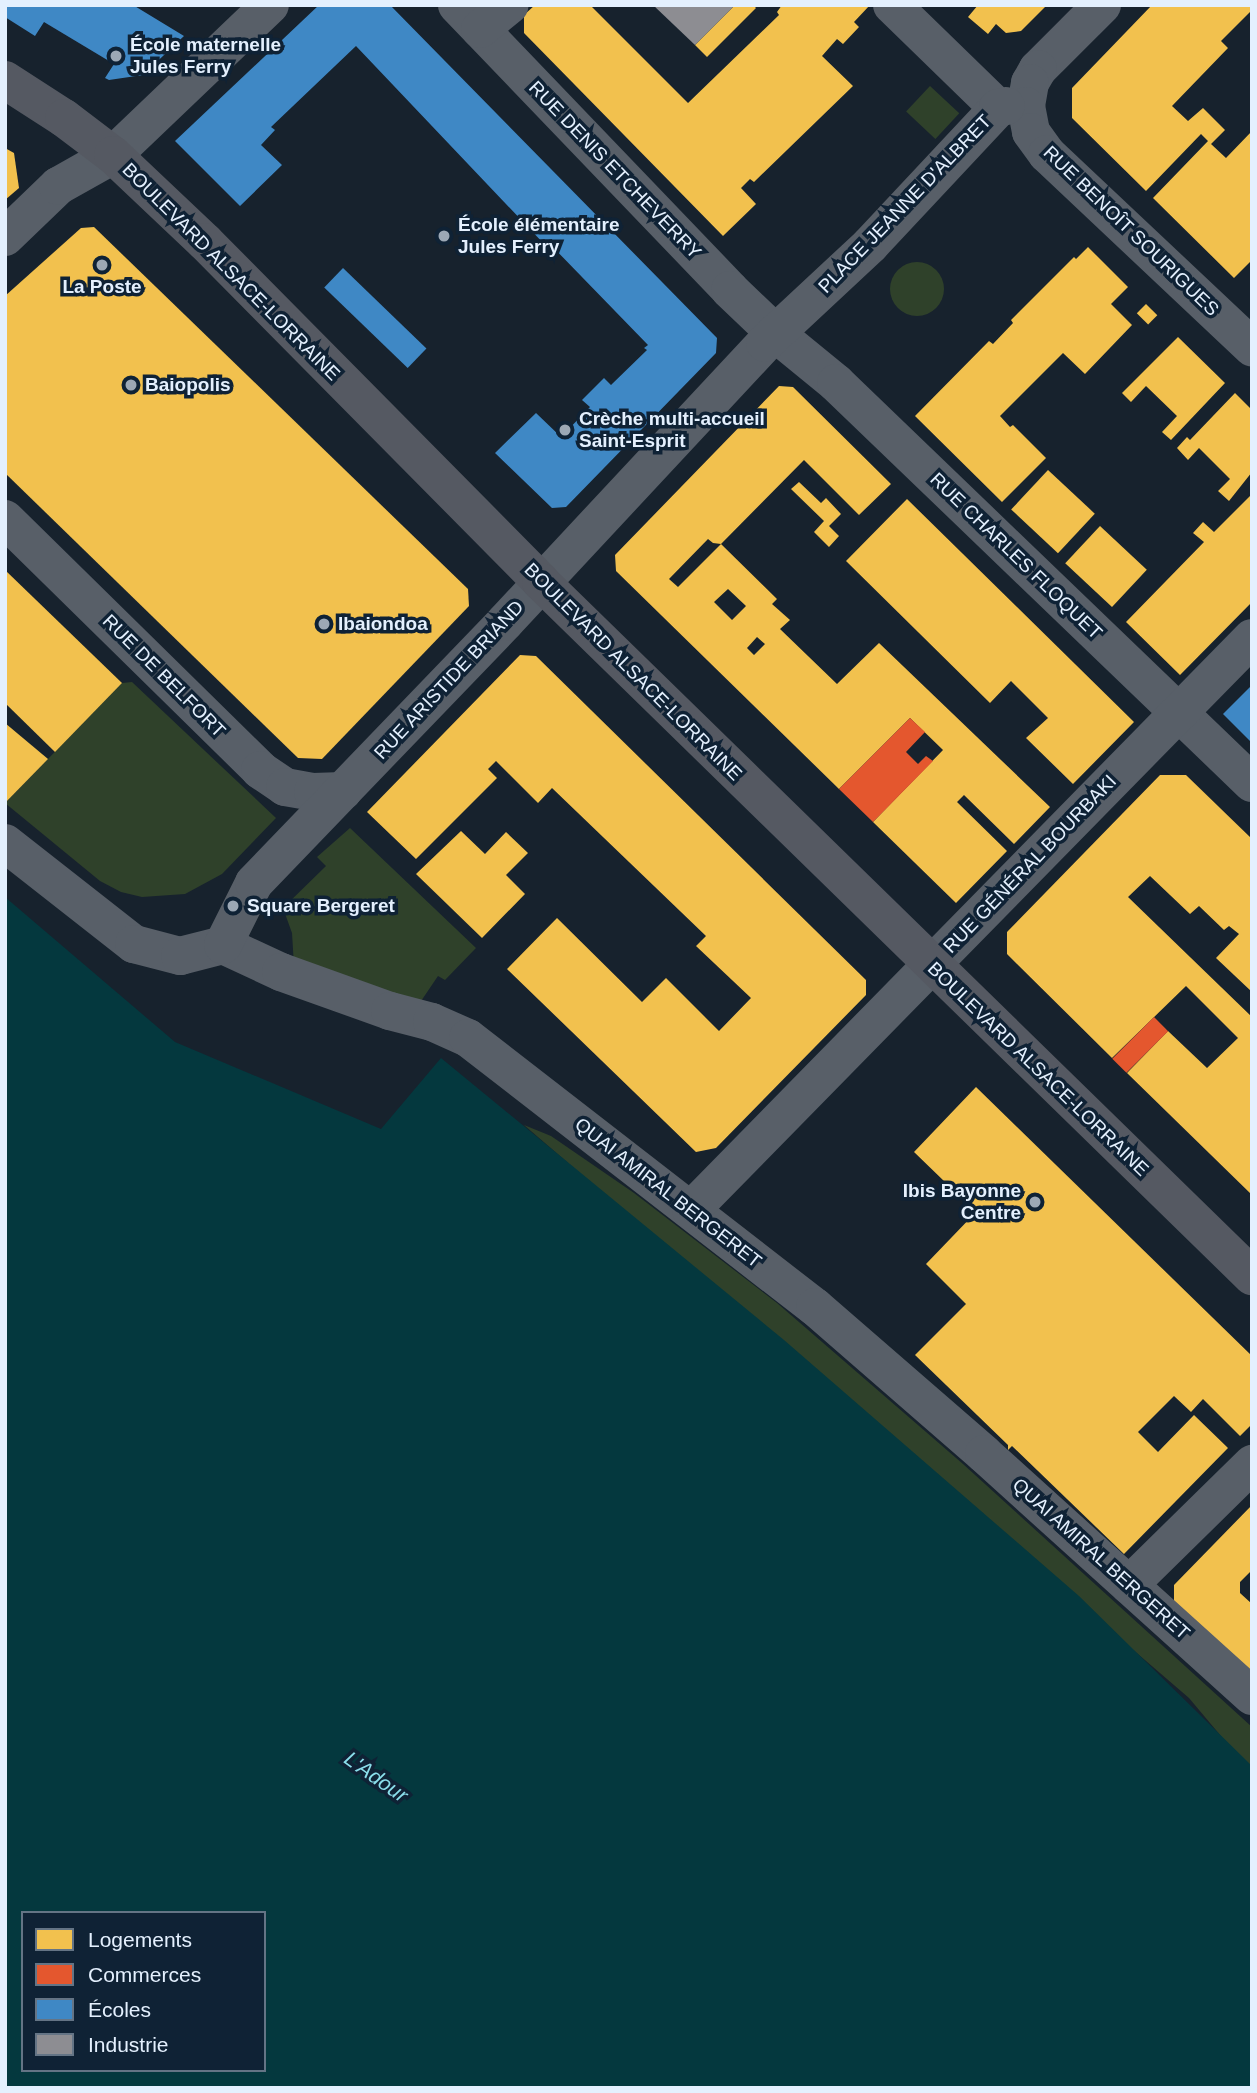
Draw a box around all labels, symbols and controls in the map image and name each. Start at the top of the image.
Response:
place label: École maternelle Jules Ferry [130,34,281,78]
marker: École maternelle Jules Ferry [108,48,124,64]
street label: RUE DENIS ETCHEVERRY [524,76,706,264]
street label: PLACE JEANNE D'ALBRET [814,110,996,298]
street label: RUE BENOÎT SOURIGUES [1038,141,1224,321]
street label: BOULEVARD ALSACE-LORRAINE [117,158,345,386]
place label: École élémentaire Jules Ferry [458,214,620,258]
marker: École élémentaire Jules Ferry [436,228,452,244]
marker: La Poste [94,257,110,273]
place label: La Poste [62,276,142,298]
place label: Baiopolis [145,374,231,396]
marker: Baiopolis [123,377,139,393]
place label: Crèche multi-accueil Saint-Esprit [579,408,765,452]
marker: Crèche multi-accueil Saint-Esprit [557,422,573,438]
street label: RUE CHARLES FLOQUET [925,468,1107,644]
street label: BOULEVARD ALSACE-LORRAINE [519,558,747,786]
street label: RUE ARISTIDE BRIAND [369,595,529,765]
street label: RUE DE BELFORT [98,610,230,742]
place label: Ibaiondoa [338,613,428,635]
marker: Ibaiondoa [316,616,332,632]
street label: RUE GÉNÉRAL BOURBAKI [939,770,1121,958]
place label: Square Bergeret [247,895,395,917]
marker: Square Bergeret [225,898,241,914]
street label: BOULEVARD ALSACE-LORRAINE [922,957,1154,1181]
street label: QUAI AMIRAL BERGERET [569,1113,767,1273]
place label: Ibis Bayonne Centre [903,1180,1021,1224]
marker: Ibis Bayonne Centre [1027,1194,1043,1210]
street label: QUAI AMIRAL BERGERET [1007,1473,1195,1645]
water label: L'Adour [339,1746,413,1808]
legend [21,1911,266,2072]
text: Logements [88,1928,192,1951]
text: Commerces [88,1963,201,1986]
text: Écoles [88,1998,151,2021]
text: Industrie [88,2033,169,2056]

